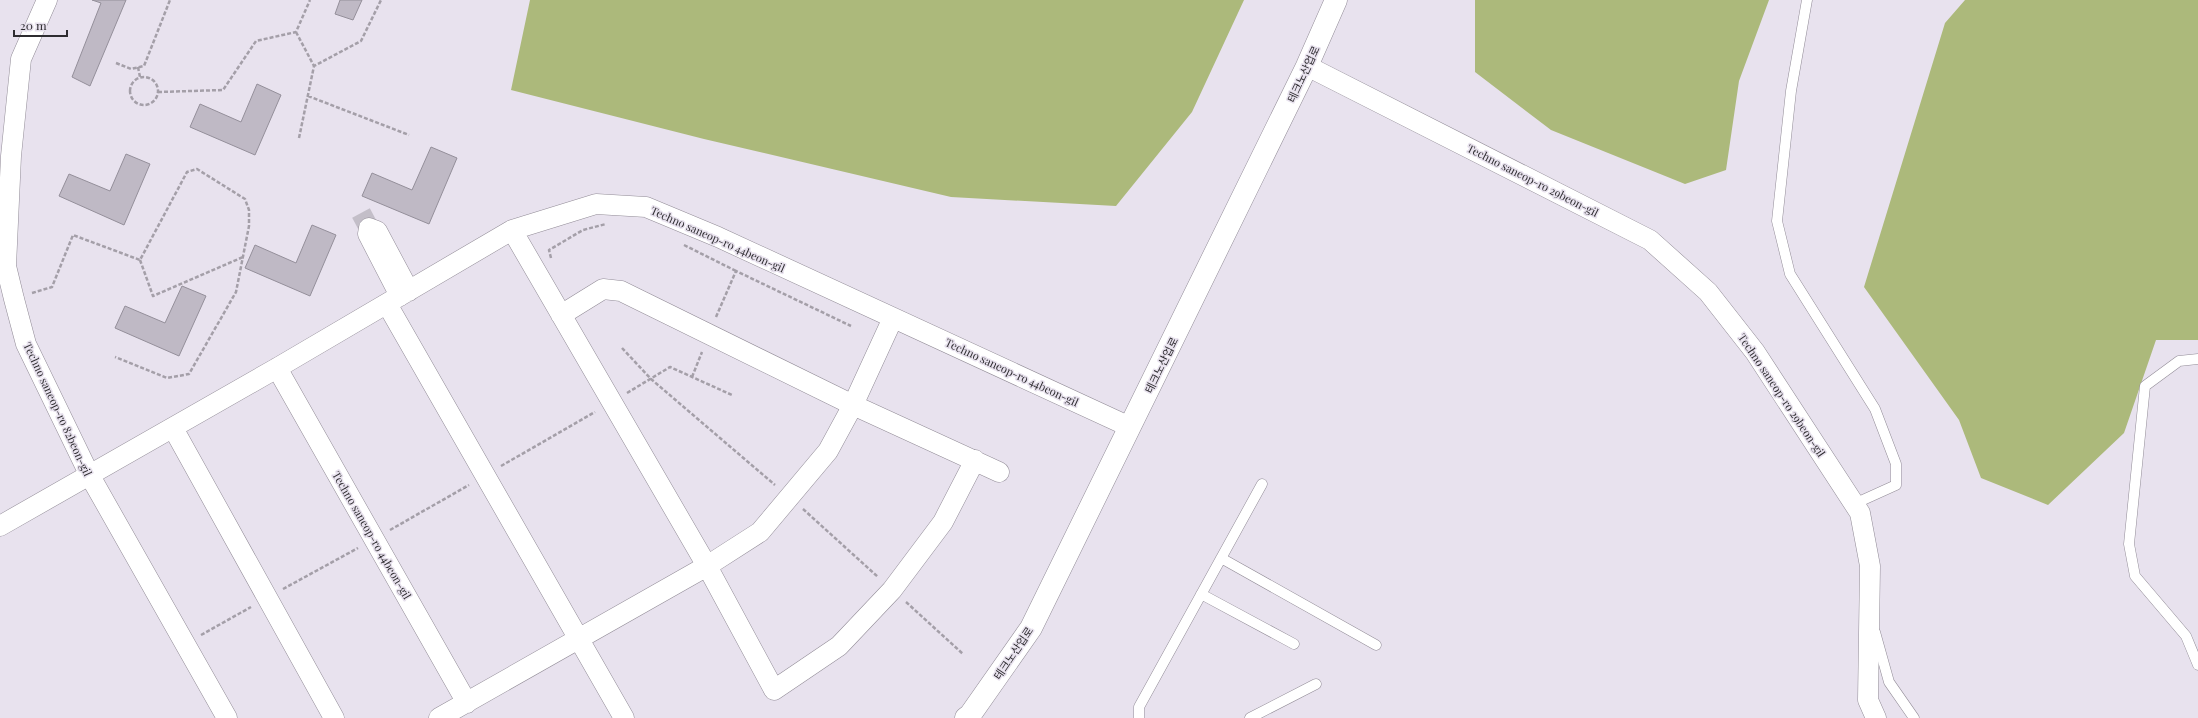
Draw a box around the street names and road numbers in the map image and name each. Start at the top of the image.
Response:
street label: 테크노산업로 [1283,43,1323,105]
street label: Techno saneop-ro 29beon-gil [1465,140,1601,220]
street label: Techno saneop-ro 44beon-gil [648,203,788,275]
street label: Techno saneop-ro 29beon-gil [1735,330,1829,460]
street label: Techno saneop-ro 44beon-gil [943,334,1081,410]
street label: 테크노산업로 [1141,334,1181,396]
street label: Techno saneop-ro 82beon-gil [20,340,96,478]
street label: Techno saneop-ro 44beon-gil [329,468,415,602]
street label: 테크노산업로 [990,624,1036,682]

